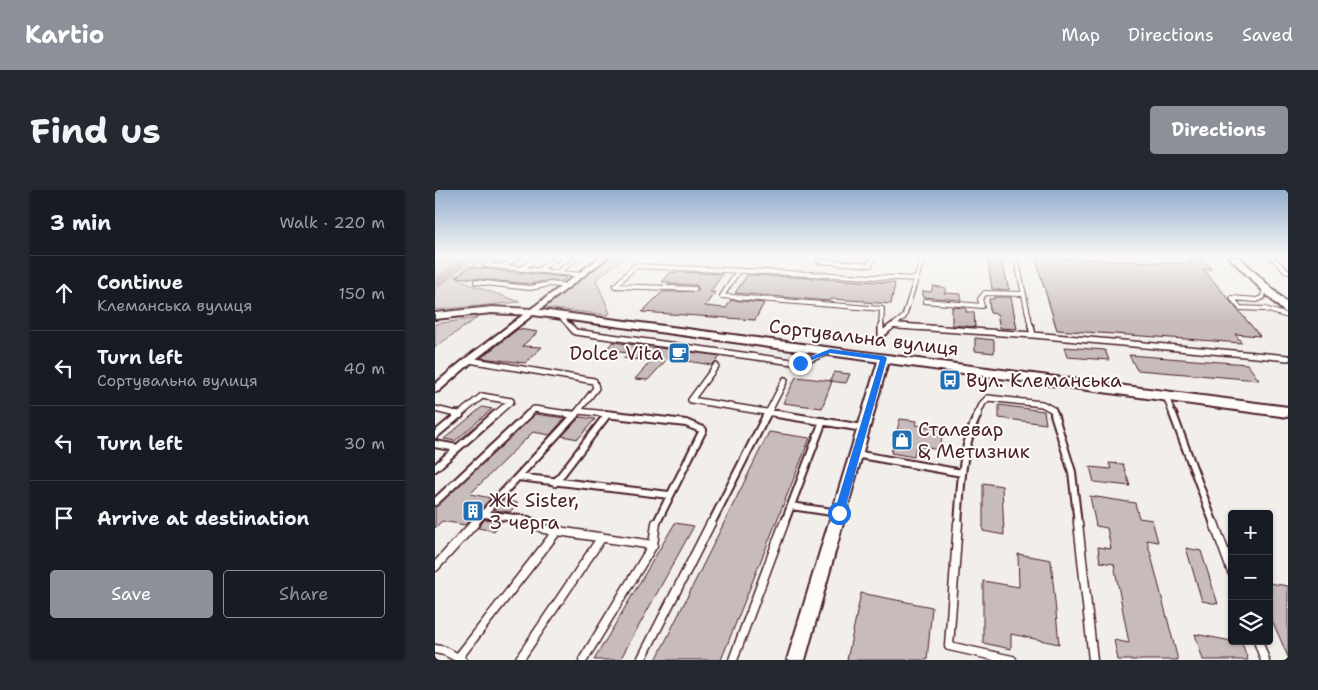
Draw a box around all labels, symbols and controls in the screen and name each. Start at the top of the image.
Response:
text: Kartio [25,19,104,51]
text: Map [1062,23,1100,47]
text: Directions [1128,23,1214,47]
text: Saved [1242,23,1293,47]
button: Directions [1150,106,1288,154]
text: Find us [30,107,161,154]
text: 3 min [50,209,111,237]
text: Walk · 220 m [279,212,385,233]
text: Continue [97,270,183,295]
icon: ahead [50,279,78,307]
text: 150 m [338,283,385,304]
text: Клеманська вулиця [97,295,252,316]
street label: Сортувальна вулиця [768,313,960,362]
place label: Dolce Vita [569,341,663,366]
cafe icon: Dolce Vita [667,341,691,365]
text: Turn left [97,345,183,370]
route end [789,352,812,375]
icon: left [50,354,78,382]
text: 40 m [343,358,385,379]
bus stop icon: Вул. Клеманська [938,368,962,392]
place label: Вул. Клеманська [966,368,1122,393]
text: Сортувальна вулиця [97,370,258,391]
place label: Сталевар & Метизник [918,417,1030,464]
shop icon: Сталевар & Метизник [890,428,914,452]
icon: left [50,429,78,457]
text: Turn left [97,431,183,456]
text: 30 m [344,433,385,454]
place label: ЖК Sister, 3 черга [489,488,579,535]
building icon: ЖК Sister, 3 черга [461,499,485,523]
route start [828,502,851,525]
icon: arrive [50,504,78,532]
text: Arrive at destination [97,506,309,531]
map controls [1228,510,1273,645]
button: + [1228,510,1273,555]
button: − [1228,555,1273,600]
button: Save [50,570,213,618]
button: Share [223,570,385,618]
button: layers [1228,600,1273,645]

